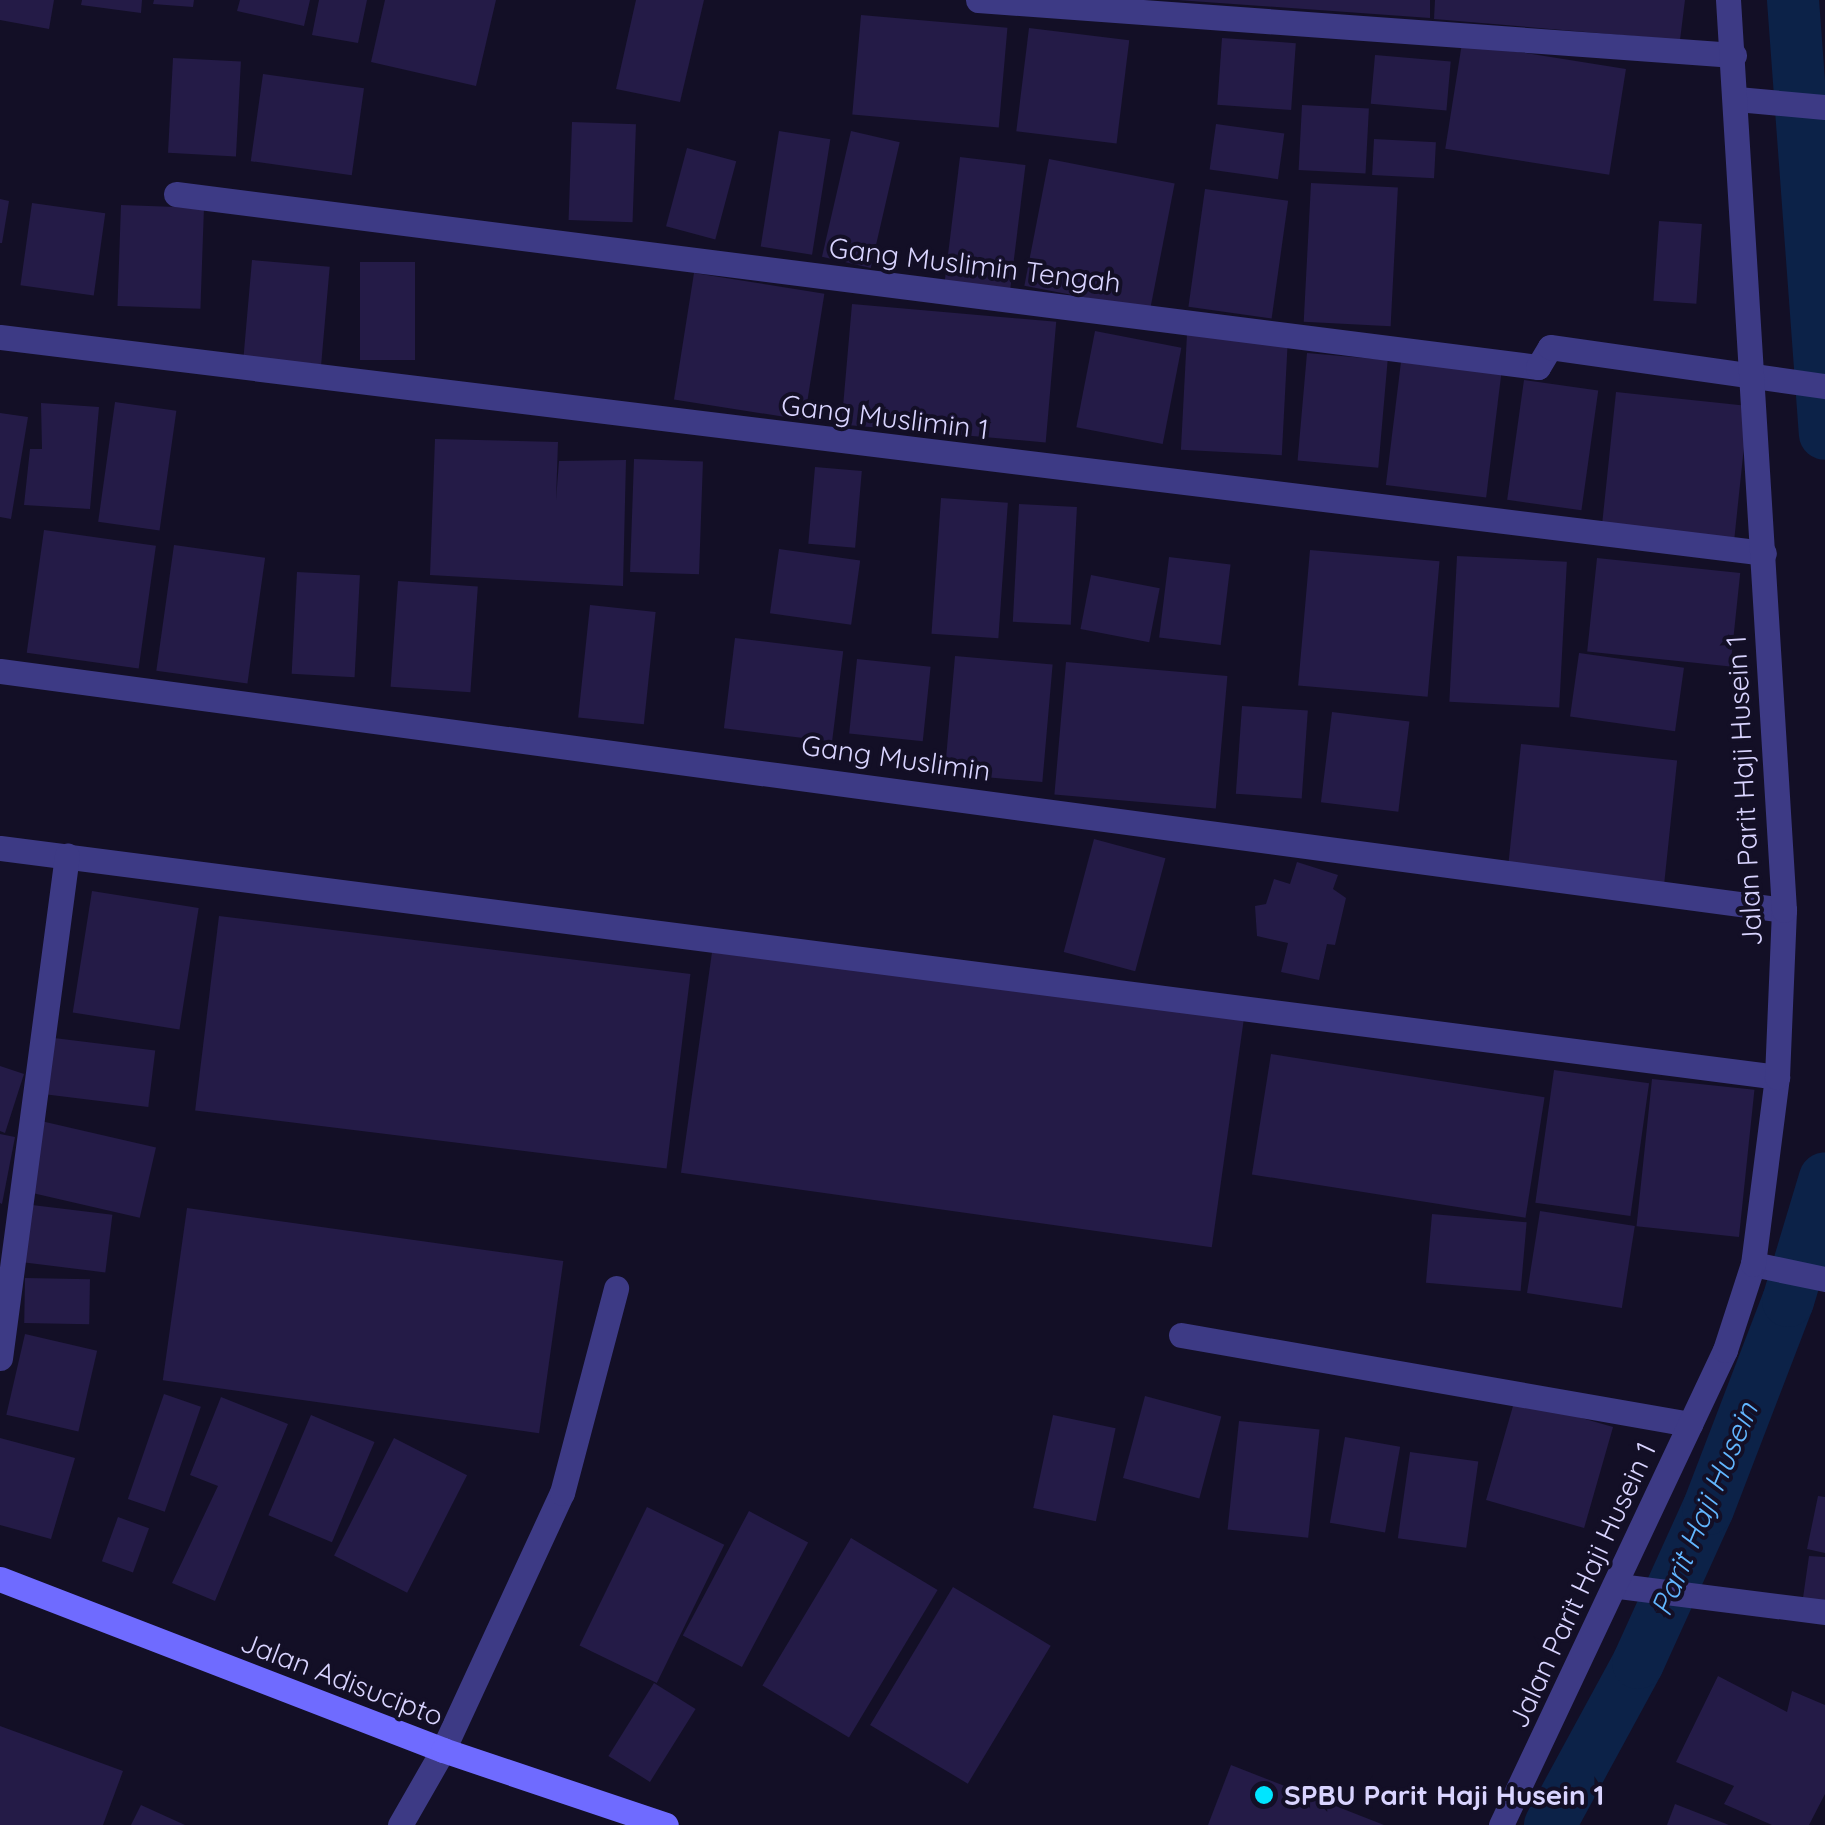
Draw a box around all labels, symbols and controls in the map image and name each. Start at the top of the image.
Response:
street label: Gang Muslimin Tengah [827,230,1123,300]
street label: Gang Muslimin 1 [779,388,991,446]
street label: Jalan Parit Haji Husein 1 [1719,635,1769,947]
street label: Gang Muslimin [799,728,993,788]
water label: Parit Haji Husein [1643,1397,1765,1621]
street label: Jalan Parit Haji Husein 1 [1501,1437,1663,1733]
street label: Jalan Adisucipto [236,1625,448,1733]
place label: SPBU Parit Haji Husein 1 [1284,1778,1604,1812]
marker: SPBU Parit Haji Husein 1 [1253,1784,1275,1806]

